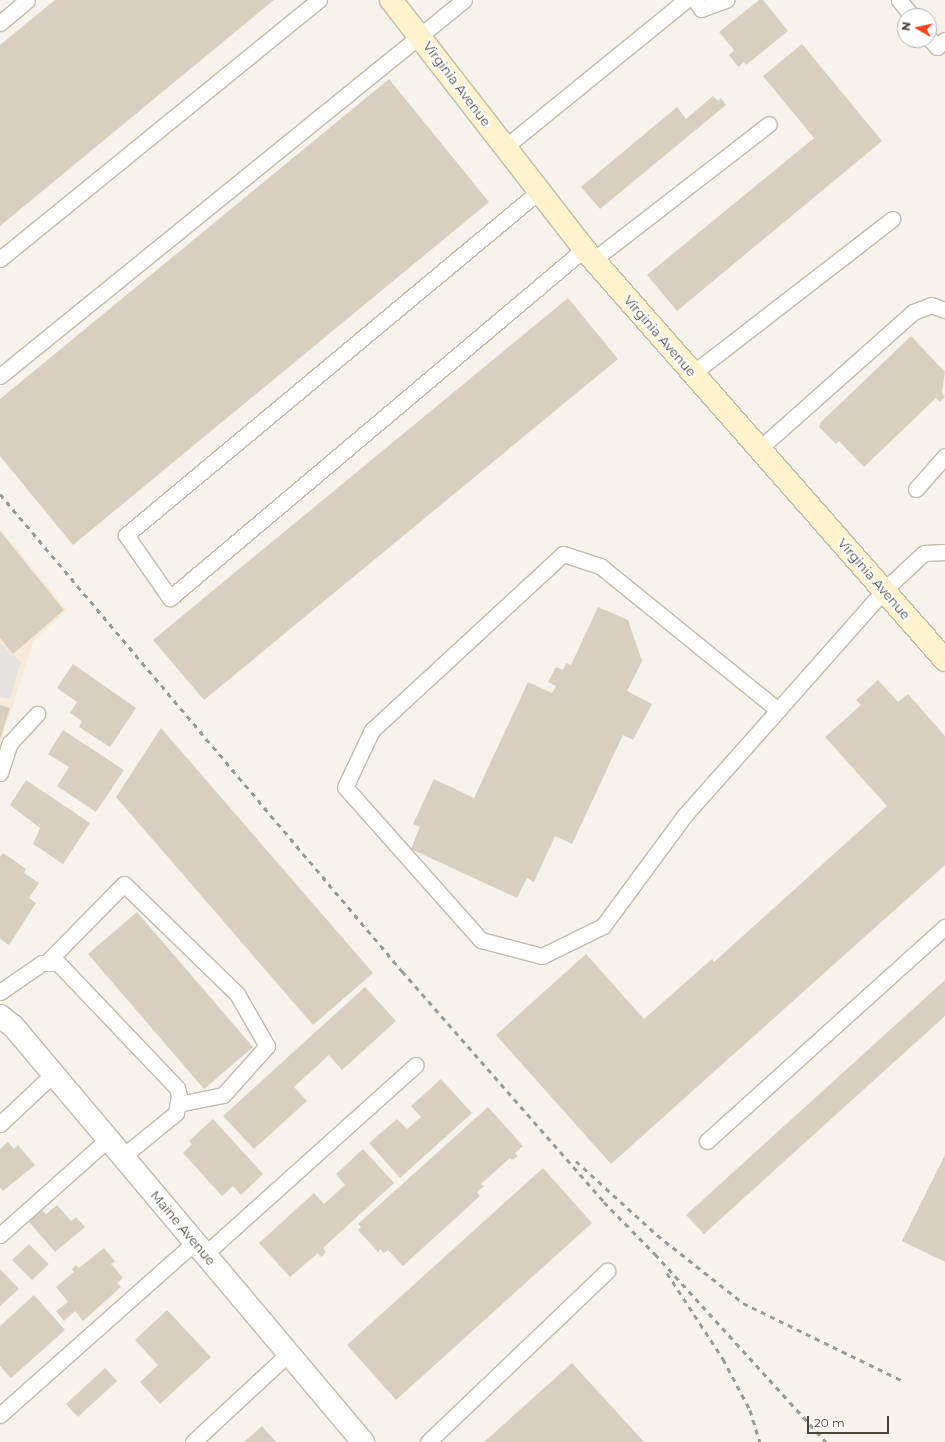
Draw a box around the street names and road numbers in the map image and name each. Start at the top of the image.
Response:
street label: Virginia Avenue [420,38,494,130]
street label: Virginia Avenue [621,292,699,380]
street label: Virginia Avenue [835,535,913,623]
street label: Maine Avenue [147,1187,219,1269]

